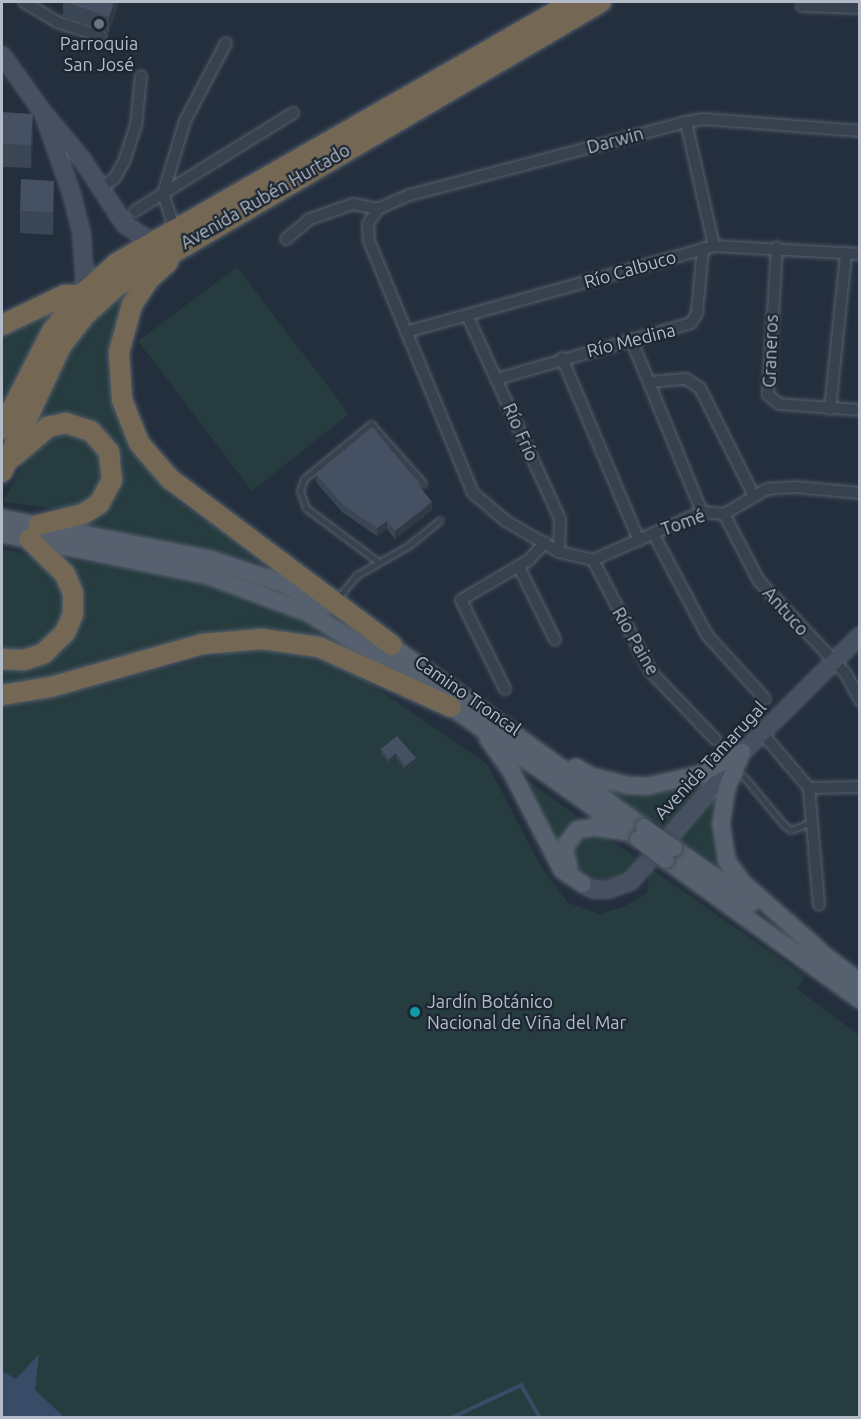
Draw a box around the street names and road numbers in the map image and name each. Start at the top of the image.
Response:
street label: Darwin [584,122,646,158]
street label: Avenida Rubén Hurtado [176,139,354,253]
street label: Río Calbuco [581,246,679,292]
street label: Graneros [758,314,782,388]
street label: Río Medina [585,319,677,361]
street label: Río Frío [499,400,543,464]
street label: Tomé [658,504,708,540]
street label: Antuco [759,582,813,640]
street label: Río Paine [608,603,664,679]
street label: Camino Troncal [411,650,525,740]
street label: Avenida Tamarugal [650,697,770,823]

